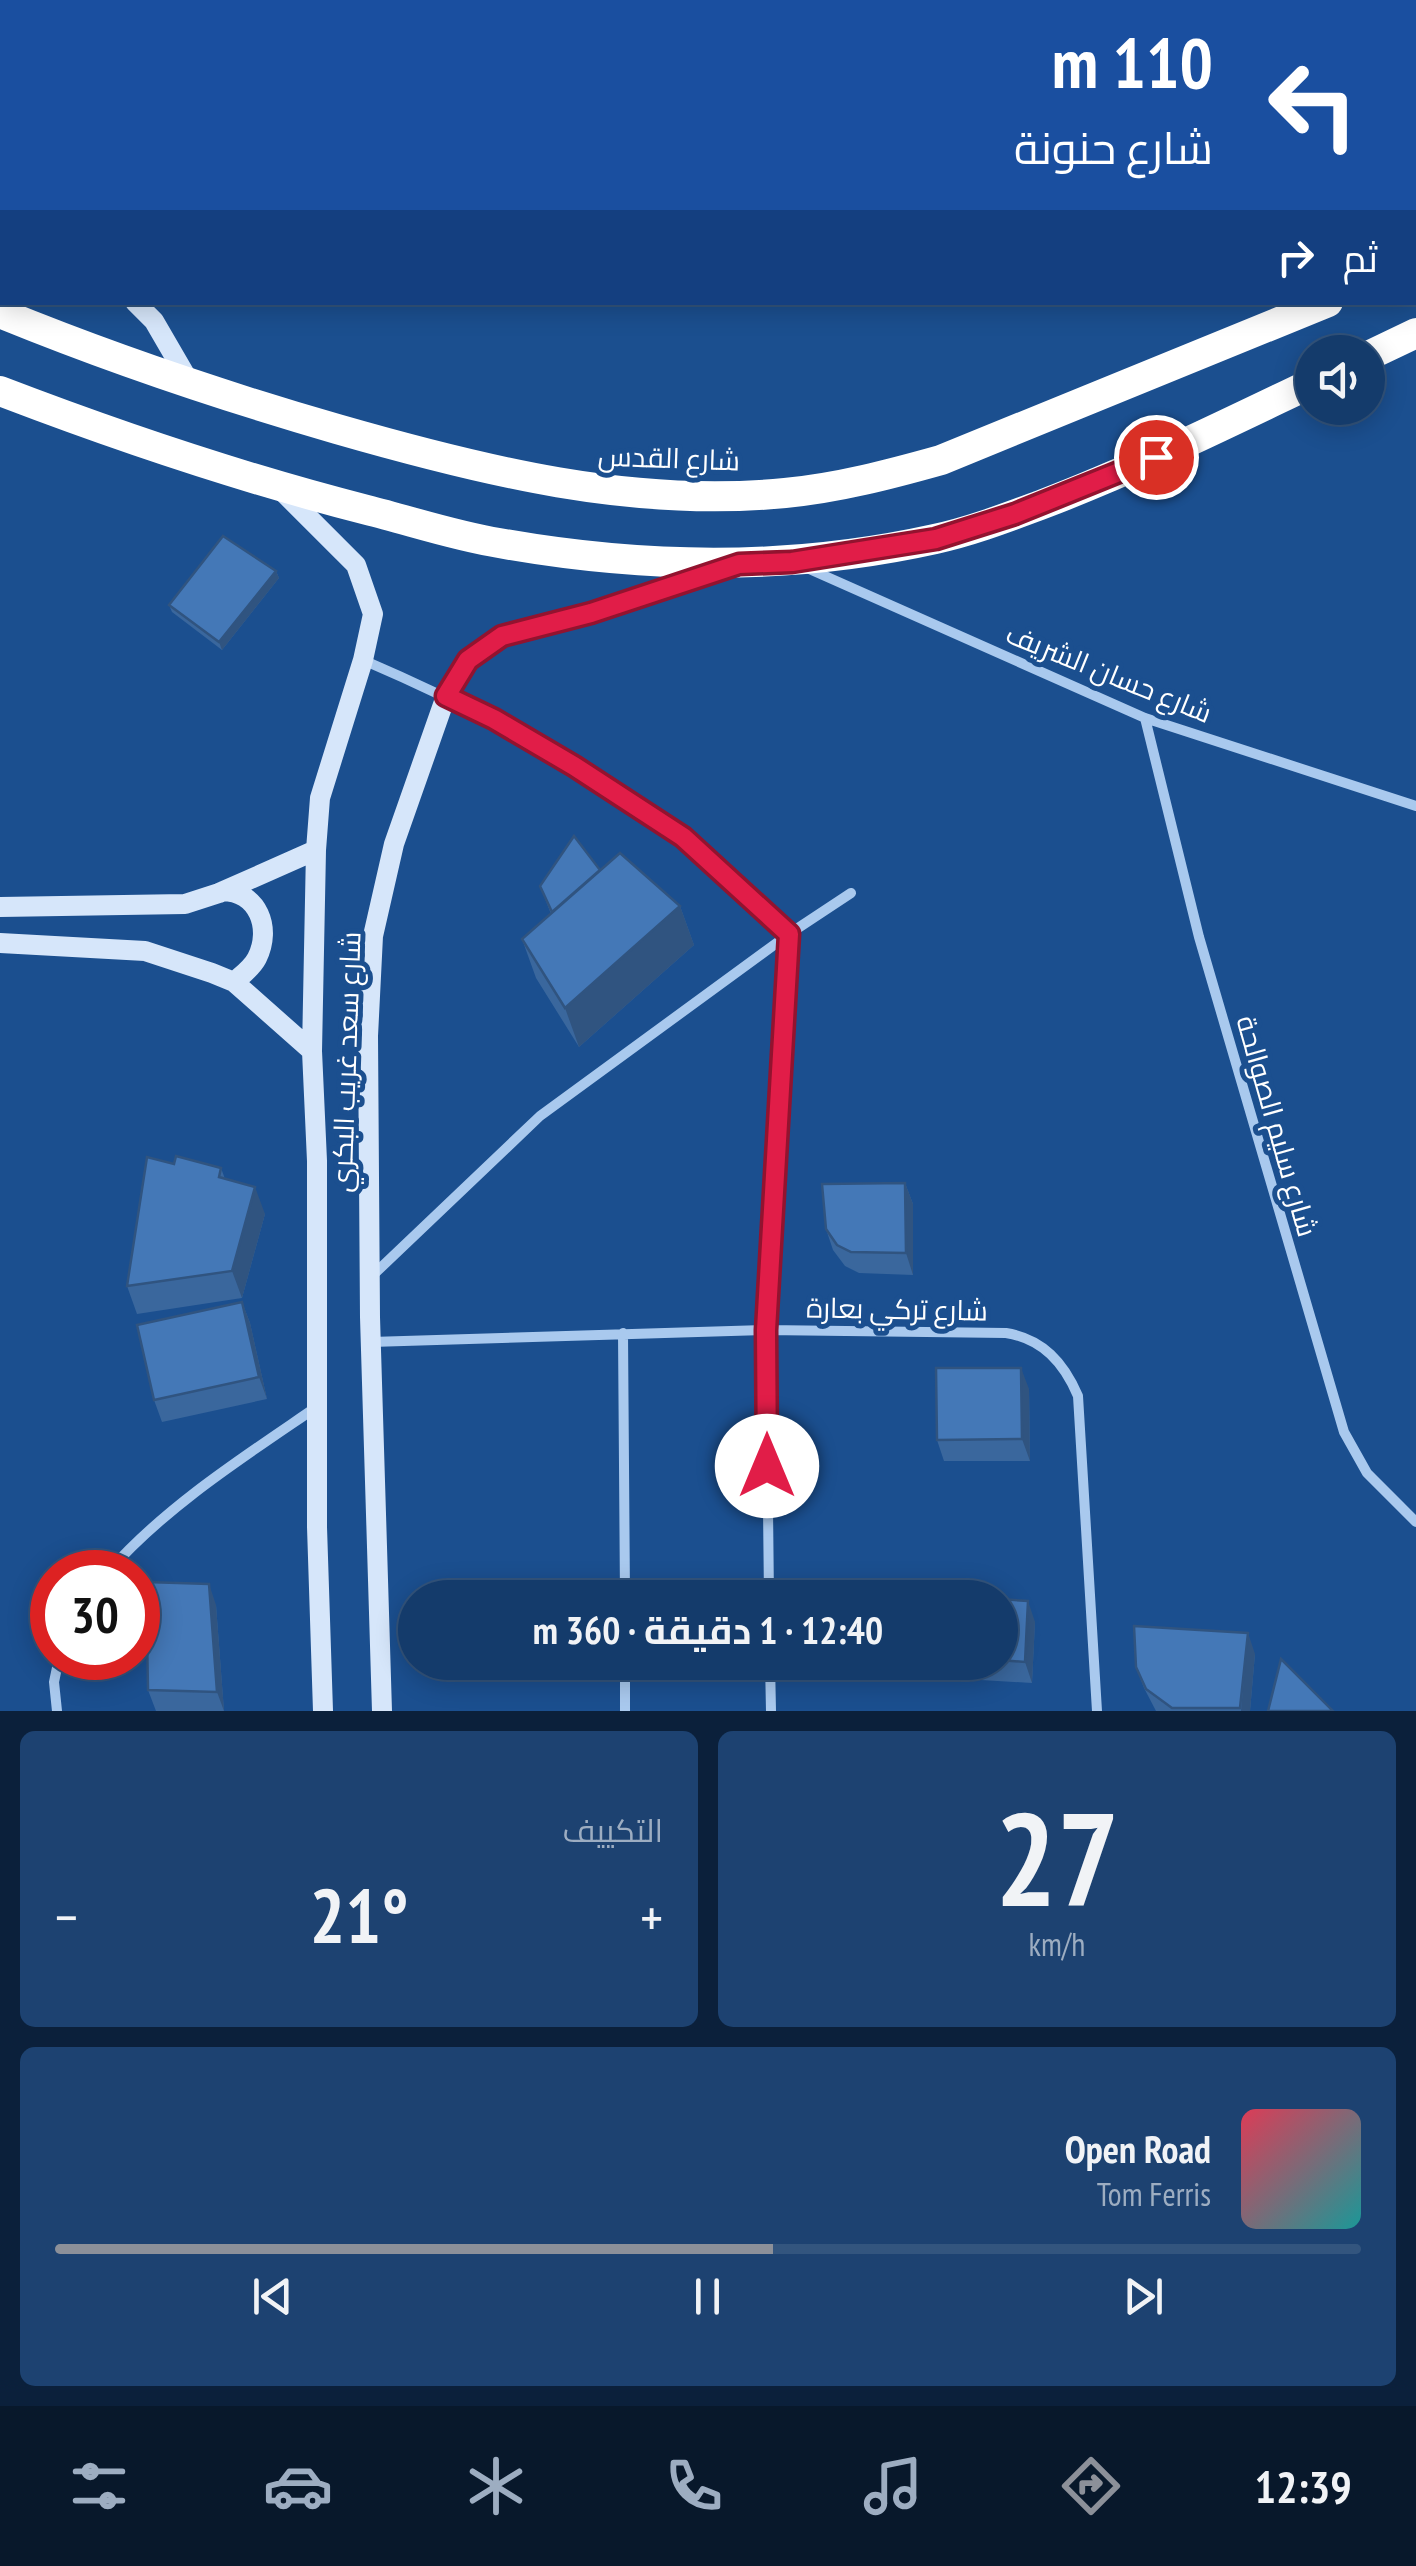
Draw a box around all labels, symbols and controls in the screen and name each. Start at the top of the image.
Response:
text: 110 m [1052,17,1213,107]
icon: left [1248,40,1378,170]
text: شارع حنونة [1014,118,1213,176]
icon: right [1268,230,1323,285]
text: ثم [1343,233,1378,282]
map controls [1295,335,1385,425]
button: sound [1295,335,1385,425]
pin [1114,415,1199,500]
icon: arrive [1129,430,1184,485]
street label: شارع القدس [597,437,741,479]
street label: شارع حسان الشريف [1000,614,1218,732]
street label: شارع سعد غريب البكري [322,931,373,1193]
street label: شارع سليم الصوالحة [1226,1011,1327,1241]
street label: شارع تركي بعارة [806,1288,988,1333]
position arrow [715,1414,819,1518]
speed limit sign: 30 [30,1550,160,1680]
text: 12:40 · 1 دقيقة · 360 m [533,1605,883,1654]
text: 27 [995,1774,1119,1942]
text: التكييف [563,1809,663,1851]
text: 21° [309,1867,409,1964]
text: − [55,1881,78,1952]
text: + [640,1881,663,1952]
text: km/h [1029,1923,1085,1965]
text: Open Road [1065,2124,1211,2173]
text: Tom Ferris [1097,2173,1211,2215]
icon: previous [245,2269,300,2324]
icon: pause [680,2269,735,2324]
icon: next [1116,2269,1171,2324]
icon: filters [64,2451,134,2521]
icon: car [263,2451,333,2521]
icon: climate [461,2451,531,2521]
icon: phone [659,2451,729,2521]
icon: music [858,2451,928,2521]
icon: directions [1056,2451,1126,2521]
text: 12:39 [1254,2457,1352,2515]

